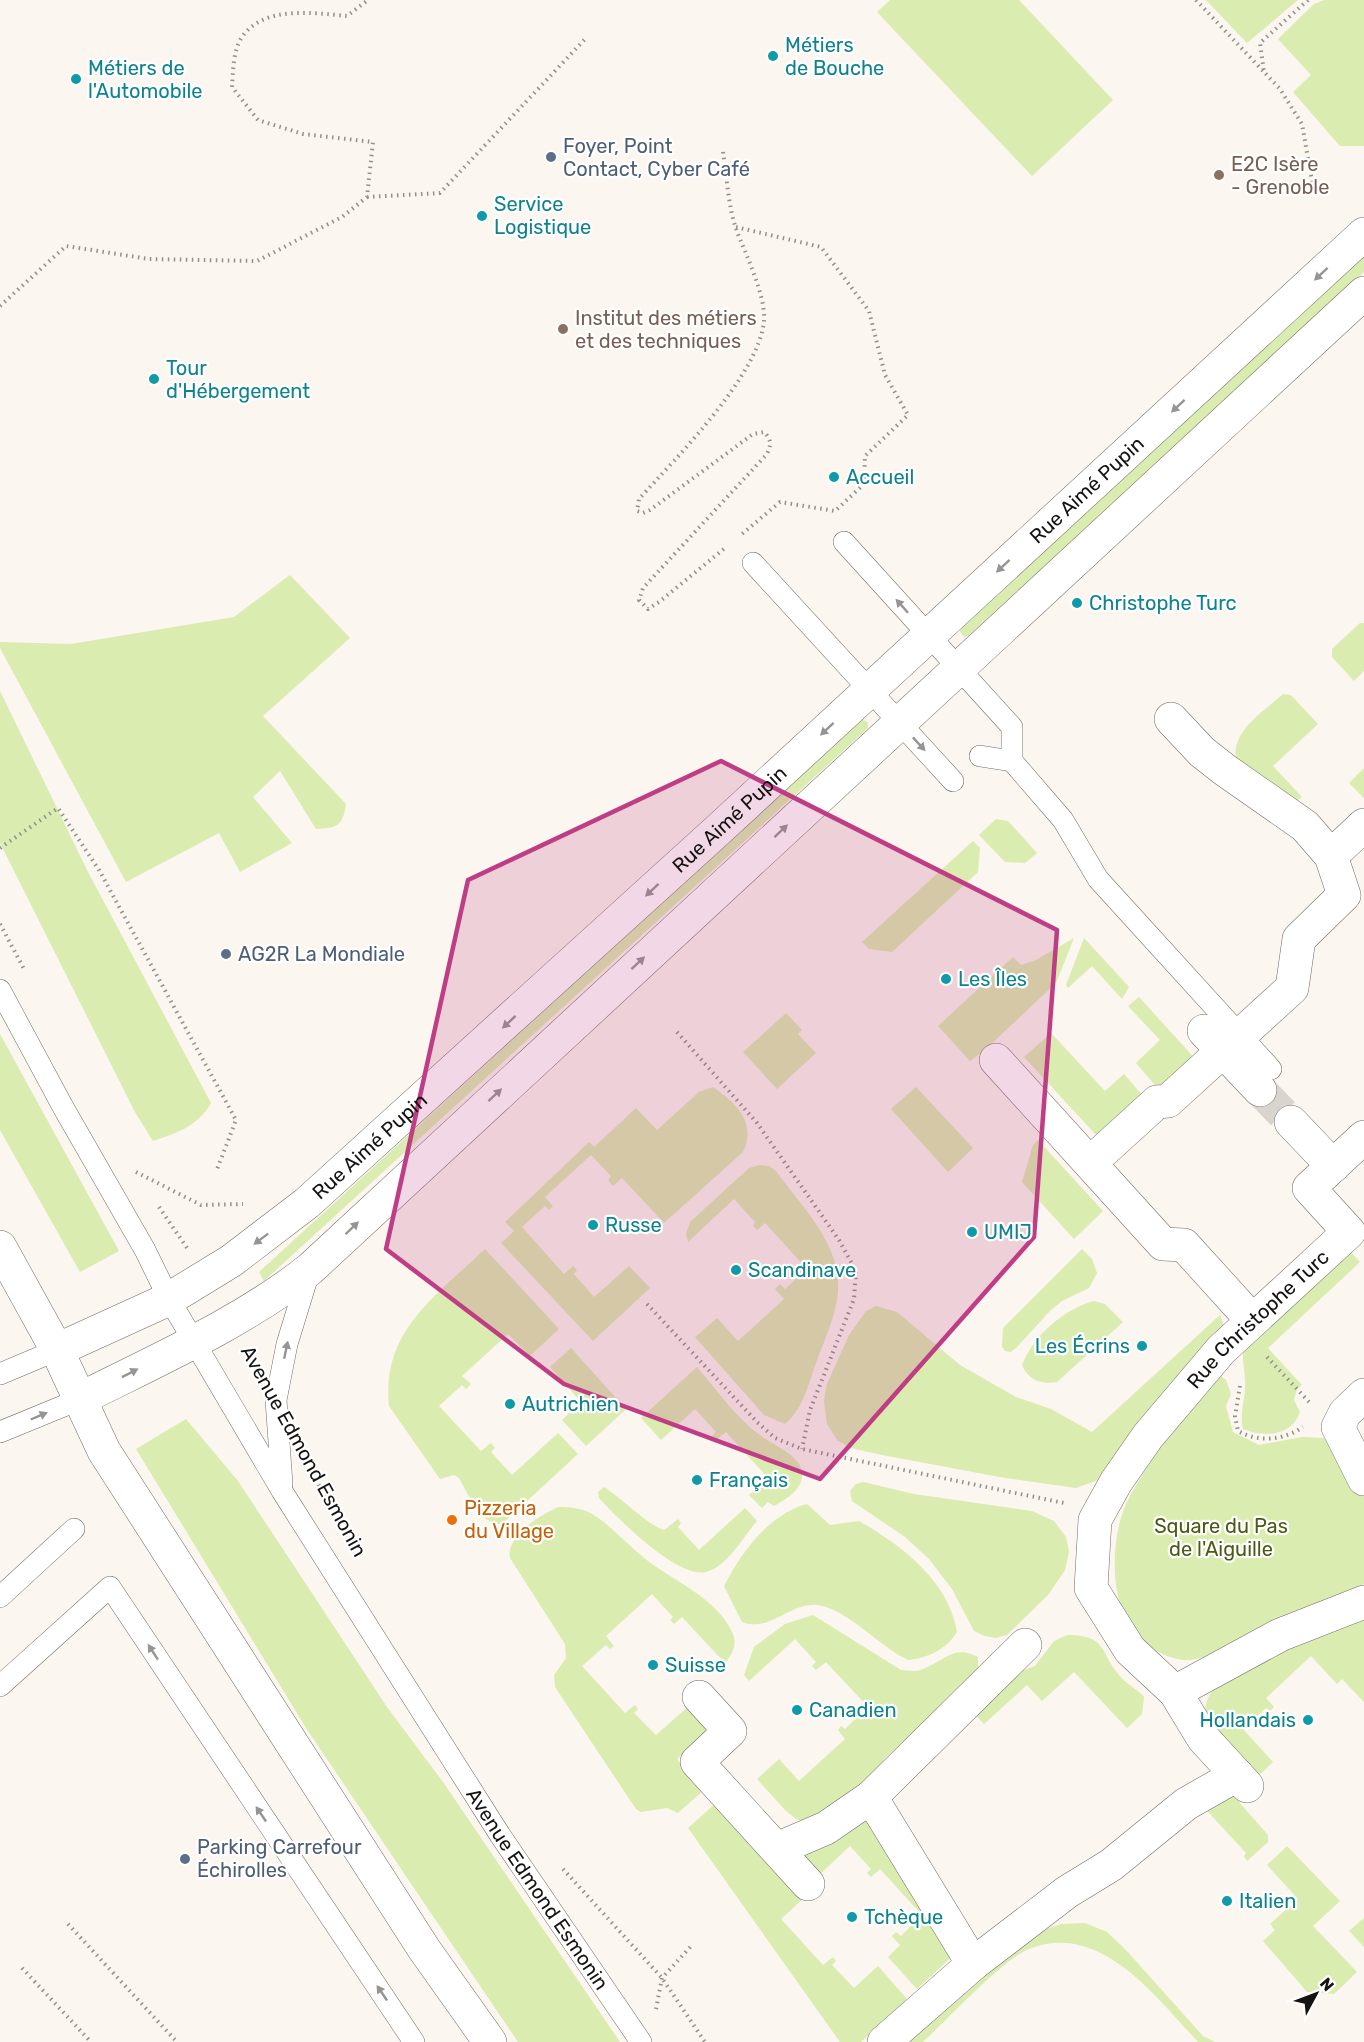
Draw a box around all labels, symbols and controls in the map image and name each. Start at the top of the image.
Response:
place label: Métiers de Bouche [785,33,884,80]
marker: Métiers de Bouche [766,49,780,63]
place label: Métiers de l'Automobile [88,56,203,103]
marker: Métiers de l'Automobile [69,72,83,86]
place label: Foyer, Point Contact, Cyber Café [563,134,750,181]
marker: Foyer, Point Contact, Cyber Café [544,150,558,164]
place label: E2C Isère - Grenoble [1231,152,1329,199]
marker: E2C Isère - Grenoble [1212,168,1226,182]
place label: Service Logistique [494,192,591,239]
marker: Service Logistique [475,209,489,223]
one-way arrow [1314,266,1328,280]
place label: Institut des métiers et des techniques [575,306,757,353]
marker: Institut des métiers et des techniques [556,322,570,336]
place label: Tour d'Hébergement [166,356,310,403]
marker: Tour d'Hébergement [147,372,161,386]
one-way arrow [1170,399,1185,413]
street label: Rue Aimé Pupin [1025,431,1149,548]
place label: Accueil [846,465,914,489]
marker: Accueil [827,470,841,484]
one-way arrow [996,559,1011,573]
place label: Christophe Turc [1089,591,1237,615]
marker: Christophe Turc [1070,596,1084,610]
one-way arrow [896,599,909,614]
one-way arrow [819,722,834,736]
one-way arrow [912,737,926,751]
street label: Rue Aimé Pupin [667,761,791,878]
one-way arrow [774,824,788,838]
one-way arrow [645,883,660,897]
place label: AG2R La Mondiale [238,942,405,966]
marker: AG2R La Mondiale [219,947,233,961]
one-way arrow [630,956,645,970]
place label: Les Îles [958,967,1027,991]
marker: Les Îles [939,972,953,986]
one-way arrow [502,1014,516,1028]
street label: Rue Aimé Pupin [307,1088,432,1204]
one-way arrow [487,1088,502,1102]
place label: Russe [605,1213,662,1237]
marker: Russe [586,1218,600,1232]
place label: UMIJ [984,1220,1032,1244]
one-way arrow [344,1221,359,1235]
marker: UMIJ [965,1225,979,1239]
one-way arrow [253,1232,268,1244]
street label: Rue Christophe Turc [1182,1245,1334,1393]
place label: Scandinave [748,1258,856,1282]
marker: Scandinave [729,1263,743,1277]
place label: Les Écrins [1035,1334,1130,1358]
marker: Les Écrins [1135,1339,1149,1353]
one-way arrow [282,1340,291,1359]
street label: Avenue Edmond Esmonin [236,1341,372,1561]
one-way arrow [122,1368,139,1378]
place label: Autrichien [522,1392,619,1416]
marker: Autrichien [503,1397,517,1411]
one-way arrow [31,1411,49,1421]
place label: Français [709,1468,788,1492]
marker: Français [690,1473,704,1487]
place label: Pizzeria du Village [464,1496,554,1543]
marker: Pizzeria du Village [445,1513,459,1527]
park label: Square du Pas de l'Aiguille [1154,1514,1288,1561]
one-way arrow [147,1644,158,1660]
place label: Suisse [665,1653,726,1677]
marker: Suisse [646,1658,660,1672]
place label: Canadien [809,1698,897,1722]
marker: Canadien [790,1703,804,1717]
place label: Hollandais [1199,1708,1296,1732]
marker: Hollandais [1301,1713,1315,1727]
street label: Avenue Edmond Esmonin [461,1784,614,1994]
one-way arrow [255,1807,267,1823]
place label: Parking Carrefour Échirolles [197,1835,362,1882]
marker: Parking Carrefour Échirolles [178,1852,192,1866]
place label: Italien [1239,1889,1296,1913]
marker: Italien [1220,1894,1234,1908]
place label: Tchèque [864,1905,943,1929]
marker: Tchèque [845,1910,859,1924]
north arrow [1286,1964,1346,2024]
text: N [1316,1974,1338,1995]
one-way arrow [376,1986,388,2002]

